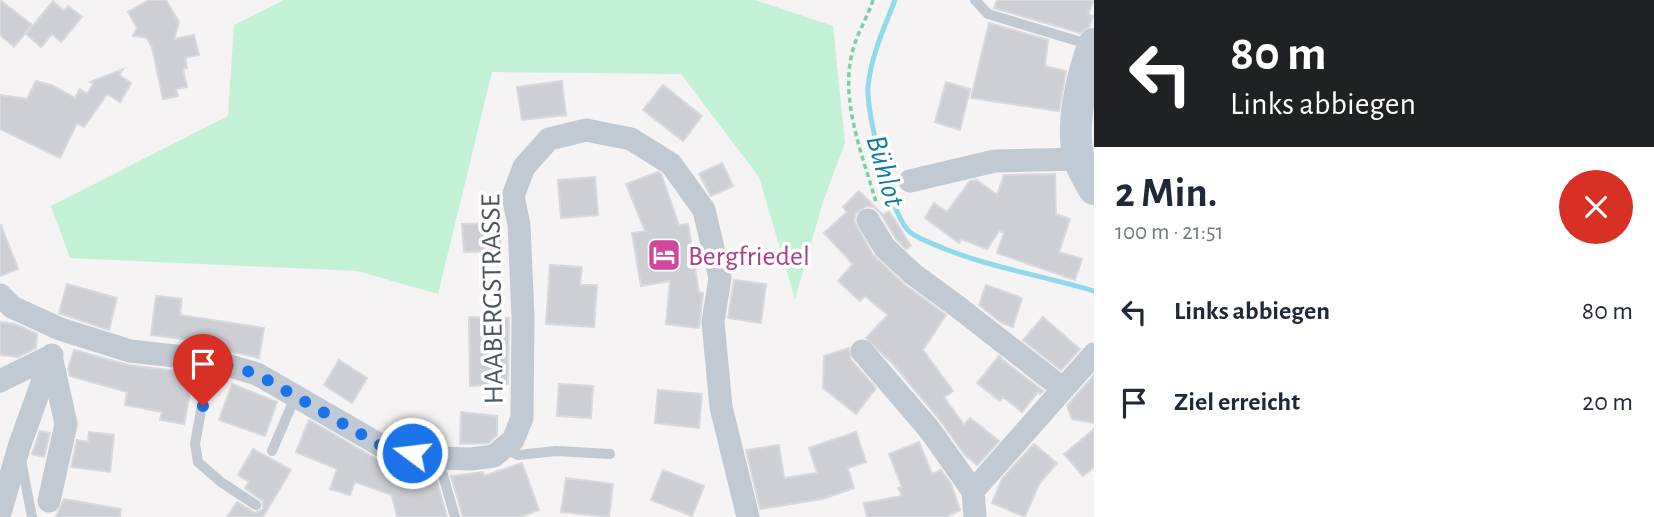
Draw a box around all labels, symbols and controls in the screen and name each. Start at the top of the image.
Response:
icon: left [1115,28,1206,119]
text: 80 m [1230,30,1327,79]
text: Links abbiegen [1230,88,1416,120]
water label: Bühlot [861,132,910,211]
button: close [1559,170,1633,244]
text: 2 Min. [1115,172,1217,214]
street label: HAABERGSTRASSE [477,194,509,404]
text: 100 m · 21:51 [1115,221,1223,244]
hotel icon: Bergfriedel [645,236,683,274]
place label: Bergfriedel [688,243,810,271]
icon: left [1115,293,1153,331]
text: Links abbiegen [1174,298,1330,324]
text: 80 m [1582,298,1633,324]
pin [173,334,233,406]
icon: arrive [184,345,222,383]
icon: arrive [1115,384,1153,422]
text: Ziel erreicht [1174,389,1300,415]
text: 20 m [1582,389,1633,415]
position arrow [375,416,449,490]

